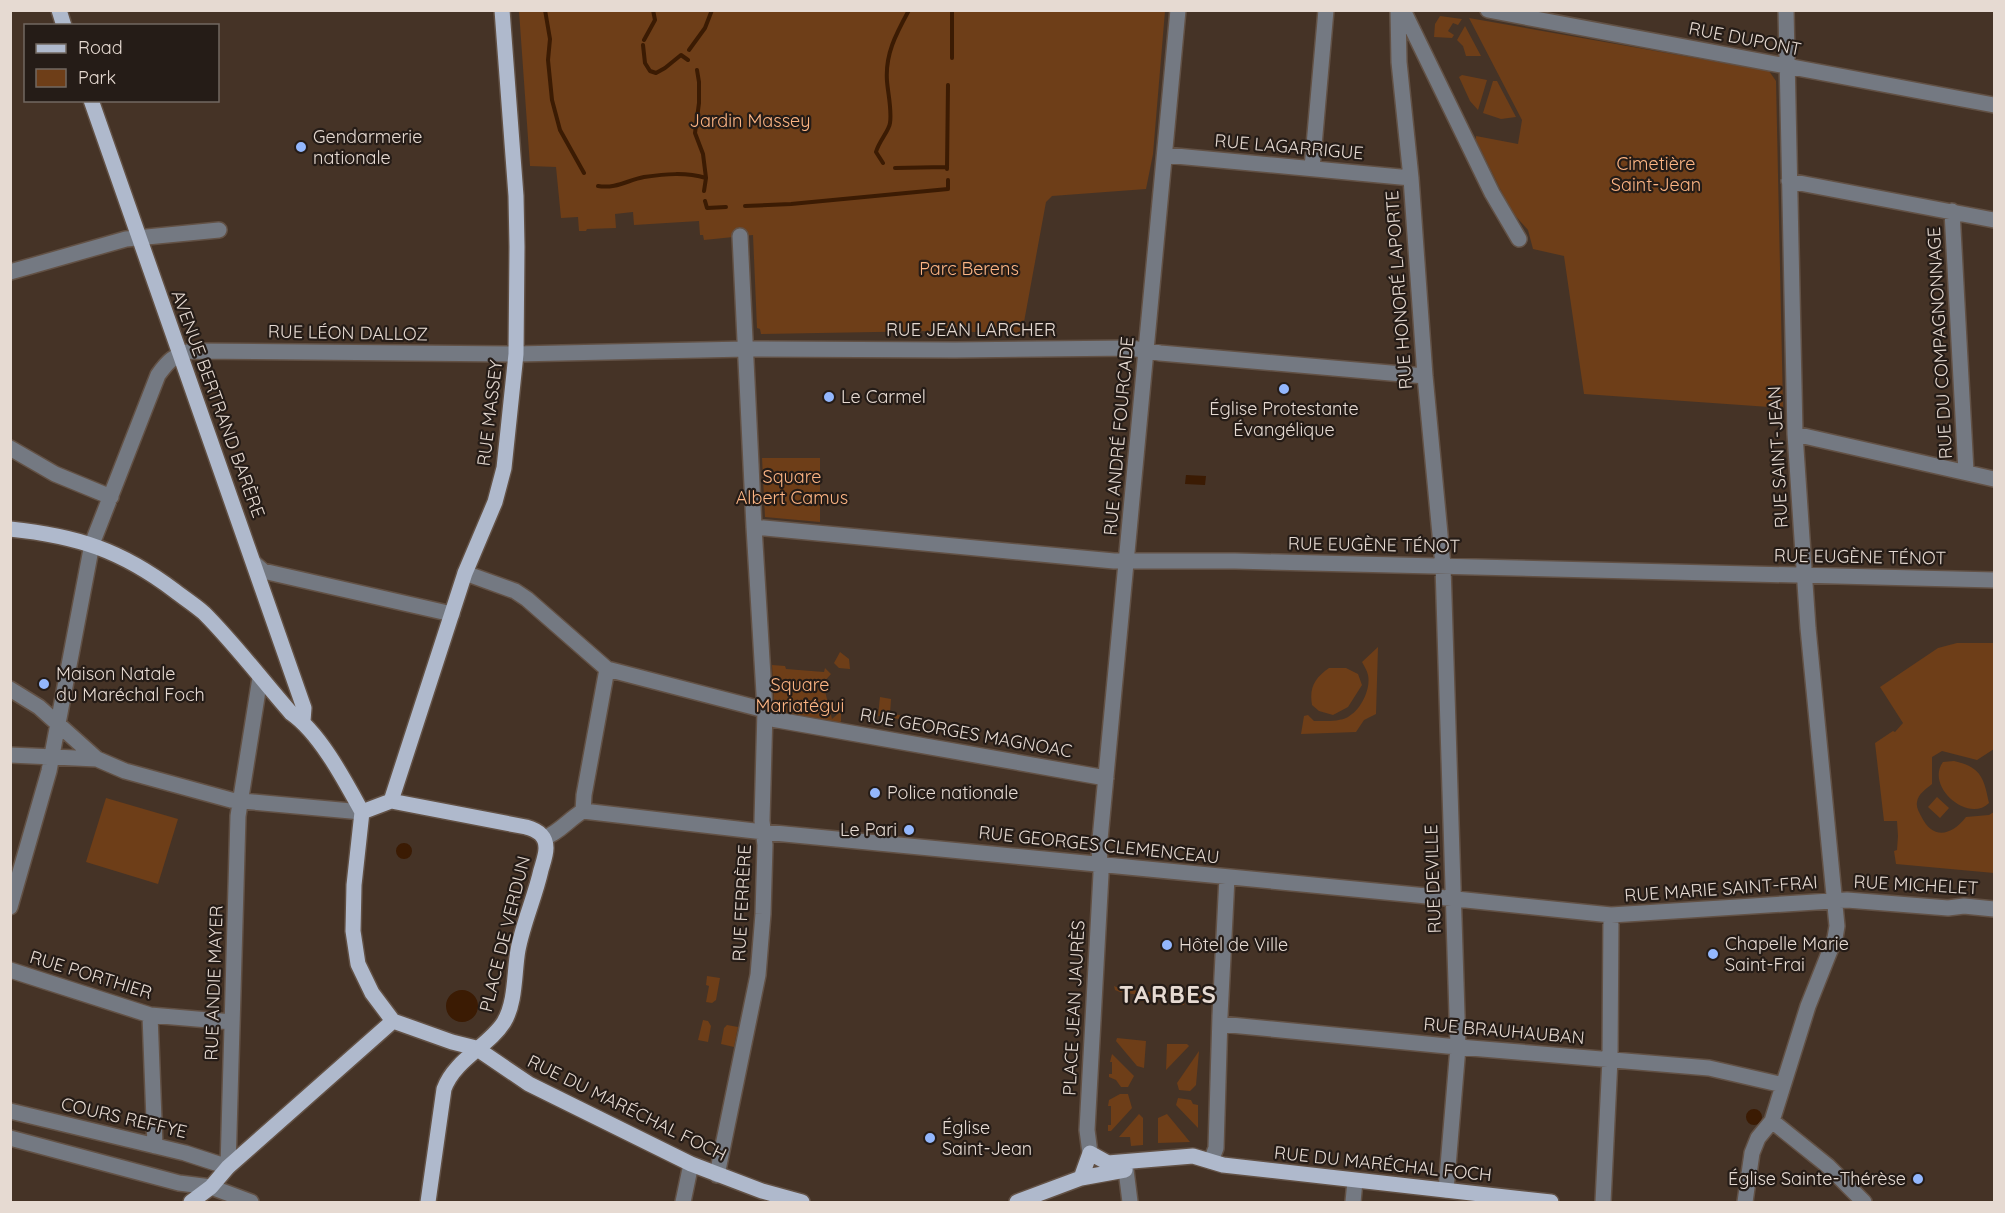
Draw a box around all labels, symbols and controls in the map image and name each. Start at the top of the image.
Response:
street label: RUE DUPONT [1687,16,1803,61]
legend [24,24,219,102]
text: Road [78,36,123,59]
text: Park [78,66,116,89]
park label: Jardin Massey [690,109,810,132]
place label: Gendarmerie nationale [313,125,422,169]
street label: RUE LAGARRIGUE [1214,129,1364,164]
marker: Gendarmerie nationale [294,140,308,154]
park label: Cimetière Saint-Jean [1611,152,1701,196]
street label: RUE HONORÉ LAPORTE [1380,190,1417,390]
street label: RUE DU COMPAGNONNAGE [1922,226,1957,460]
park label: Parc Berens [919,257,1019,280]
street label: AVENUE BERTRAND BARÈRE [167,287,270,521]
street label: RUE JEAN LARCHER [886,318,1056,341]
street label: RUE LÉON DALLOZ [268,320,428,345]
street label: RUE ANDRÉ FOURCADE [1098,335,1139,537]
street label: RUE MASSEY [472,358,507,467]
marker: Église Protestante Évangélique [1277,382,1291,396]
place label: Le Carmel [841,385,926,408]
street label: RUE SAINT-JEAN [1762,385,1793,529]
marker: Le Carmel [822,390,836,404]
place label: Église Protestante Évangélique [1209,397,1359,441]
park label: Square Albert Camus [736,465,848,509]
street label: RUE EUGÈNE TÉNOT [1288,531,1461,558]
street label: RUE EUGÈNE TÉNOT [1774,543,1947,570]
place label: Maison Natale du Maréchal Foch [56,662,205,706]
park label: Square Mariatégui [756,673,844,717]
marker: Maison Natale du Maréchal Foch [37,677,51,691]
street label: RUE GEORGES MAGNOAC [858,703,1074,763]
place label: Police nationale [887,781,1018,804]
marker: Police nationale [868,786,882,800]
place label: Le Pari [840,818,897,841]
street label: RUE GEORGES CLEMENCEAU [977,820,1221,869]
marker: Le Pari [902,823,916,837]
street label: RUE DEVILLE [1419,824,1446,934]
street label: RUE FERRÈRE [727,844,756,962]
street label: PLACE DE VERDUN [474,853,535,1014]
street label: RUE MARIE SAINT-FRAI [1623,870,1818,907]
street label: RUE MICHELET [1853,870,1979,899]
street label: RUE ANDIE MAYER [199,905,228,1061]
street label: PLACE JEAN JAURÈS [1057,920,1090,1096]
place label: Chapelle Marie Saint-Frai [1725,932,1849,976]
place label: Hôtel de Ville [1179,933,1288,956]
marker: Hôtel de Ville [1160,938,1174,952]
street label: RUE PORTHIER [27,945,155,1004]
marker: Chapelle Marie Saint-Frai [1706,947,1720,961]
district label: TARBES [1119,979,1217,1009]
street label: RUE BRAUHAUBAN [1422,1012,1586,1049]
street label: RUE DU MARÉCHAL FOCH [524,1049,731,1166]
street label: COURS REFFYE [59,1092,189,1143]
place label: Église Saint-Jean [942,1116,1032,1160]
marker: Église Saint-Jean [923,1131,937,1145]
street label: RUE DU MARÉCHAL FOCH [1273,1141,1493,1186]
place label: Église Sainte-Thérèse [1728,1167,1906,1190]
marker: Église Sainte-Thérèse [1911,1172,1925,1186]

